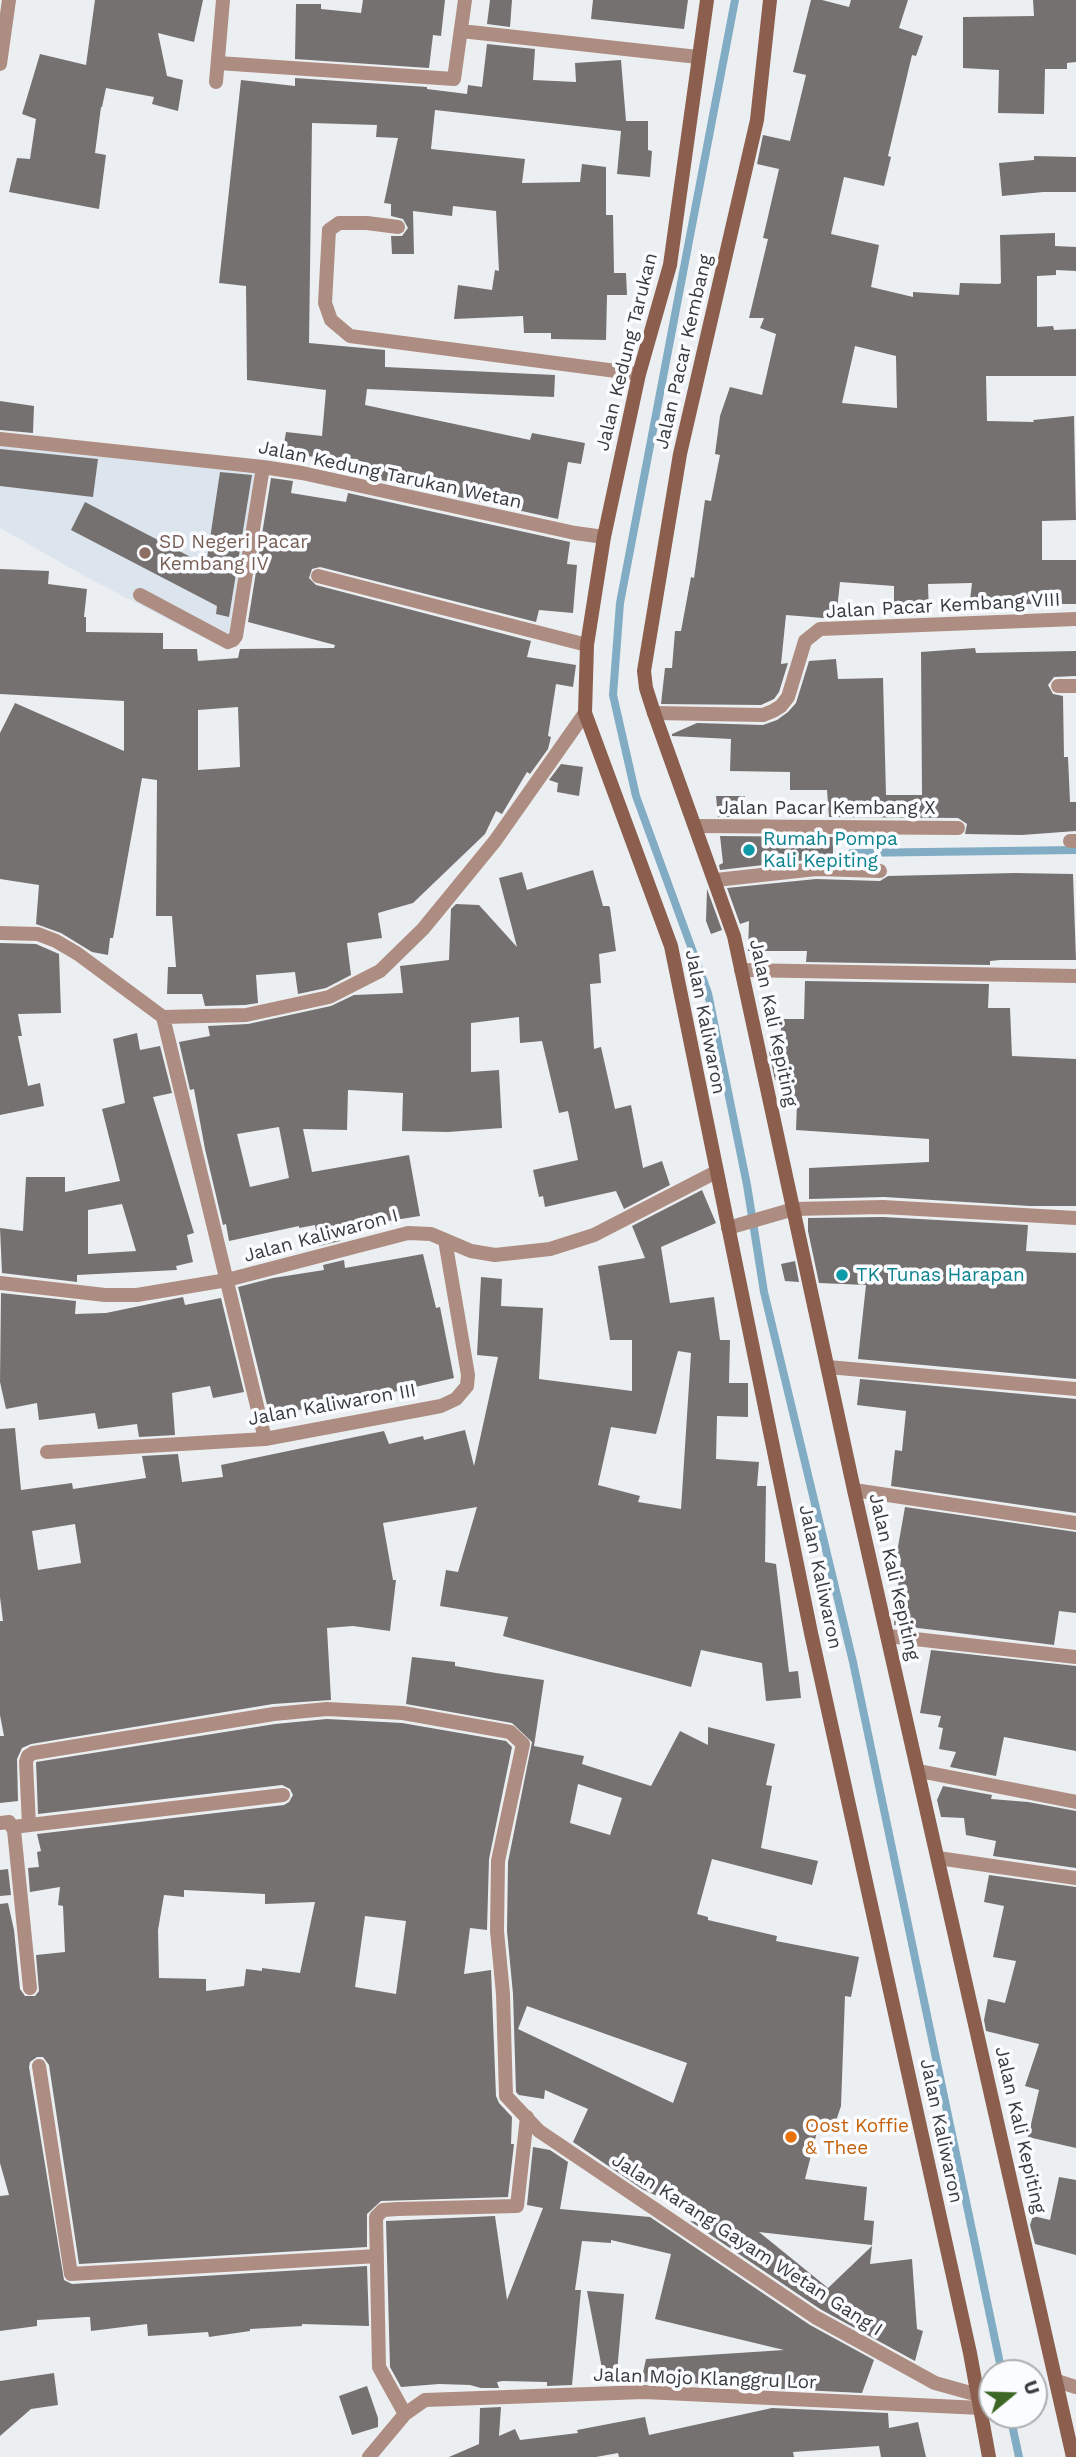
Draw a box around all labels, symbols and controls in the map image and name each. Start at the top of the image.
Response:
street label: Jalan Kedung Tarukan [591,251,663,453]
street label: Jalan Pacar Kembang [650,252,718,452]
street label: Jalan Kedung Tarukan Wetan [256,436,524,514]
place label: SD Negeri Pacar Kembang IV [159,531,308,575]
marker: SD Negeri Pacar Kembang IV [137,545,153,561]
street label: Jalan Pacar Kembang VIII [825,588,1061,624]
street label: Jalan Pacar Kembang X [718,797,936,819]
place label: Rumah Pompa Kali Kepiting [763,828,898,872]
marker: Rumah Pompa Kali Kepiting [741,842,757,858]
street label: Jalan Kali Kepiting [744,937,802,1109]
street label: Jalan Kaliwaron [680,948,730,1096]
street label: Jalan Kaliwaron I [241,1204,401,1268]
place label: TK Tunas Harapan [856,1264,1025,1286]
marker: TK Tunas Harapan [834,1267,850,1283]
street label: Jalan Kaliwaron III [246,1379,418,1431]
street label: Jalan Kali Kepiting [864,1491,924,1663]
street label: Jalan Kaliwaron [794,1503,846,1651]
street label: Jalan Kali Kepiting [990,2044,1050,2216]
street label: Jalan Kaliwaron [915,2057,967,2205]
place label: Oost Koffie & Thee [805,2115,909,2159]
marker: Oost Koffie & Thee [783,2129,799,2145]
street label: Jalan Karang Gayam Wetan Gang I [607,2149,887,2341]
north arrow [978,2359,1048,2429]
street label: Jalan Mojo Klanggru Lor [593,2364,817,2394]
text: U [1018,2378,1045,2398]

